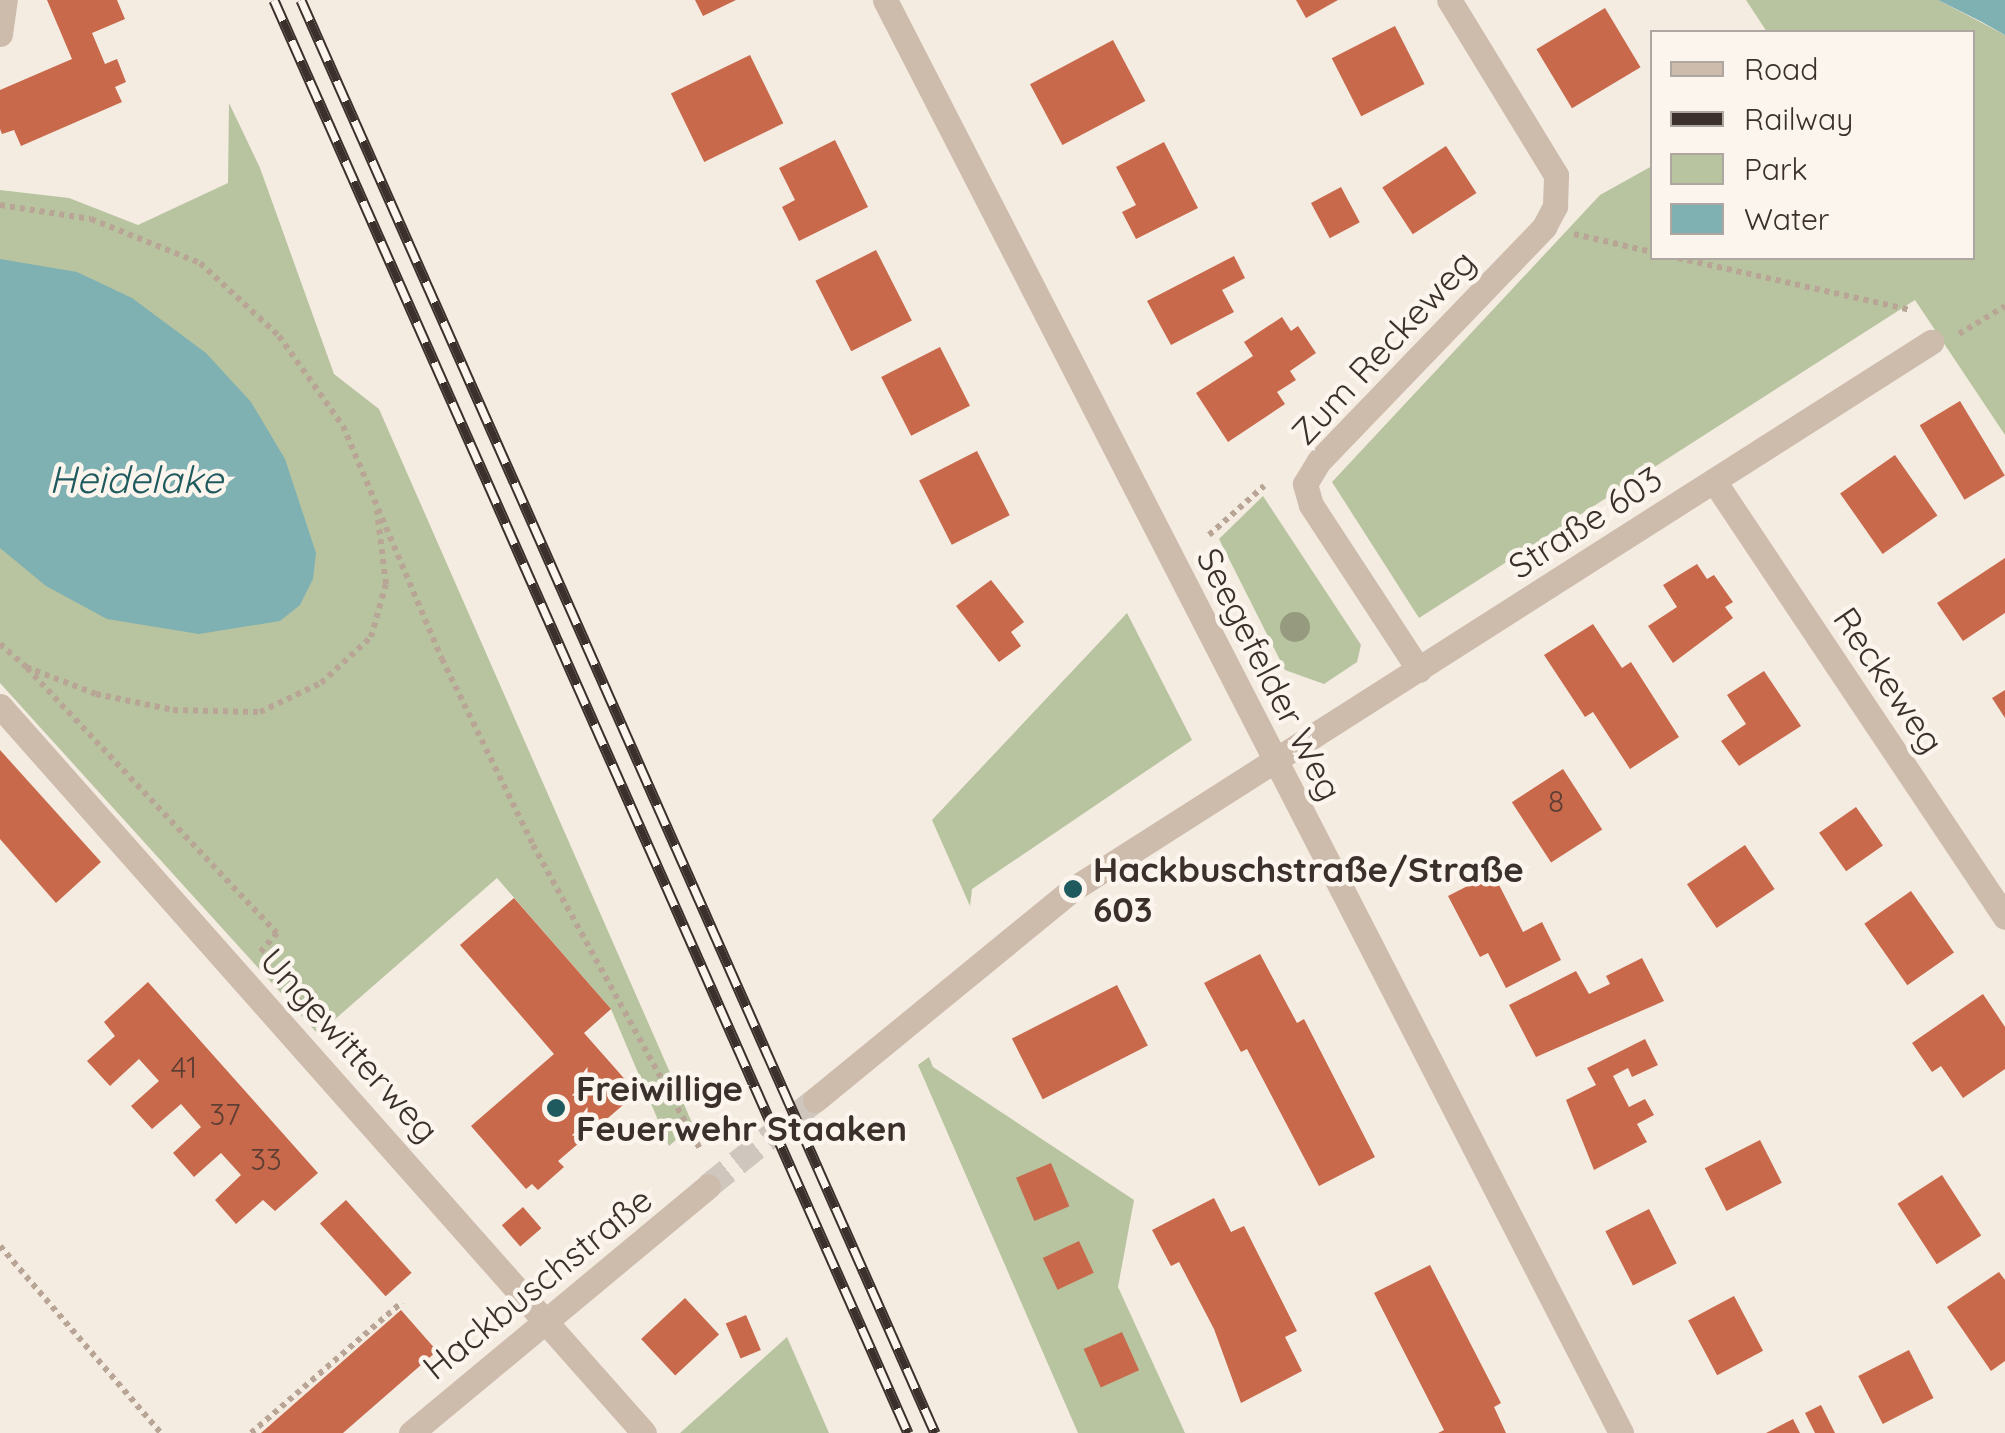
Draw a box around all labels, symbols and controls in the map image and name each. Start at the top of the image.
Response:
legend [1650,30,1975,260]
text: Road [1744,50,1818,88]
text: Railway [1744,100,1853,138]
text: Park [1744,150,1808,188]
text: Water [1744,200,1829,238]
street label: Zum Reckeweg [1282,241,1484,453]
water label: Heidelake [49,457,223,503]
street label: Straße 603 [1500,457,1670,587]
street label: Seegefelder Weg [1188,541,1352,807]
street label: Reckeweg [1825,599,1953,761]
house number: 8 [1548,783,1564,819]
place label: Hackbuschstraße/Straße 603 [1093,848,1524,930]
marker: Hackbuschstraße/Straße 603 [1062,878,1084,900]
street label: Ungewitterweg [252,939,448,1151]
house number: 41 [171,1049,197,1085]
place label: Freiwillige Feuerwehr Staaken [576,1067,907,1149]
house number: 37 [209,1096,241,1132]
marker: Freiwillige Feuerwehr Staaken [545,1097,567,1119]
house number: 33 [250,1141,282,1177]
street label: Hackbuschstraße [414,1178,660,1388]

